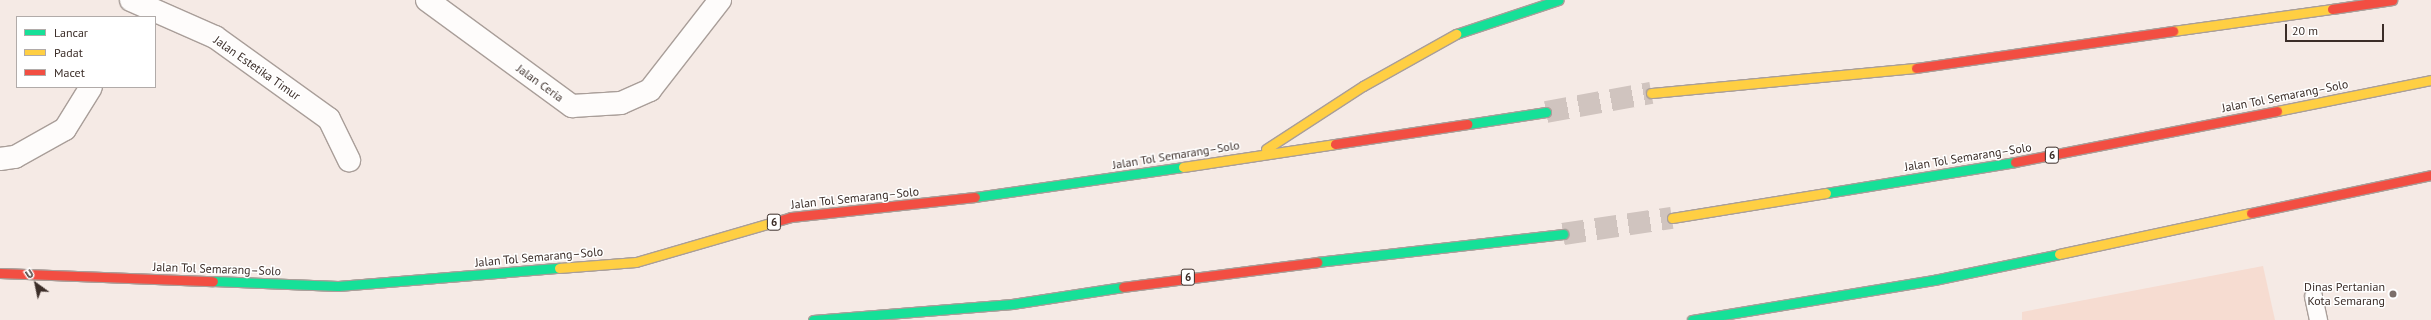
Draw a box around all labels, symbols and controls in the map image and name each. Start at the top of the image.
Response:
legend [16,16,156,88]
scale bar [2287,16,2386,42]
text: 20 m [2292,23,2318,38]
text: Lancar [54,25,88,40]
street label: Jalan Estetika Timur [211,33,303,103]
text: Padat [54,45,83,60]
street label: Jalan Ceria [514,61,566,105]
text: Macet [54,65,85,80]
street label: Jalan Tol Semarang–Solo [2220,77,2350,115]
street label: Jalan Tol Semarang–Solo [1111,138,1241,172]
street label: Jalan Tol Semarang–Solo [1903,140,2033,174]
road number: 6 [2044,146,2060,164]
street label: Jalan Tol Semarang–Solo [790,184,920,212]
road number: 6 [766,213,782,231]
street label: Jalan Tol Semarang–Solo [474,244,604,270]
street label: Jalan Tol Semarang–Solo [152,260,282,278]
north arrow [16,264,56,304]
text: U [23,266,36,282]
road number: 6 [1180,268,1196,286]
place label: Dinas Pertanian Kota Semarang [2304,280,2385,308]
marker: Dinas Pertanian Kota Semarang [2388,289,2398,299]

